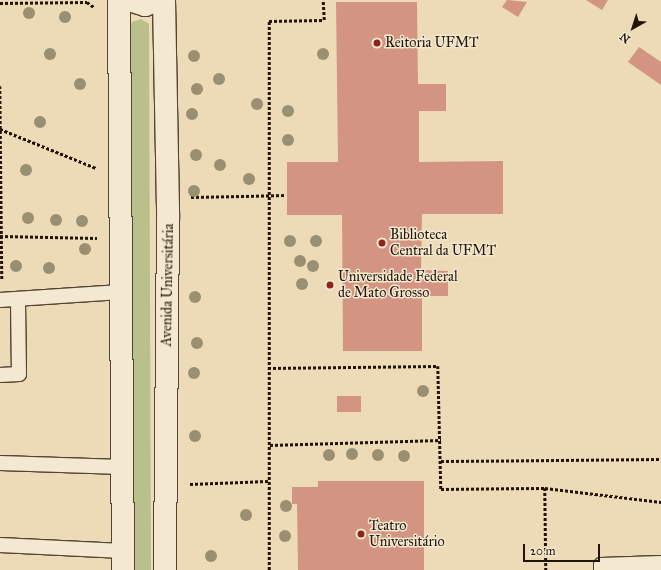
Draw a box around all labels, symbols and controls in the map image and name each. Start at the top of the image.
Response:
north arrow [613,8,653,48]
text: N [617,30,633,46]
place label: Reitoria UFMT [385,35,479,51]
marker: Reitoria UFMT [372,38,382,48]
street label: Avenida Universitária [159,223,177,347]
place label: Biblioteca Central da UFMT [390,227,496,260]
marker: Biblioteca Central da UFMT [377,238,387,248]
place label: Universidade Federal de Mato Grosso [338,269,458,302]
marker: Universidade Federal de Mato Grosso [325,280,335,290]
place label: Teatro Universitário [369,518,445,550]
marker: Teatro Universitário [356,529,366,539]
scale bar [525,536,602,562]
text: 20 m [530,544,556,558]

